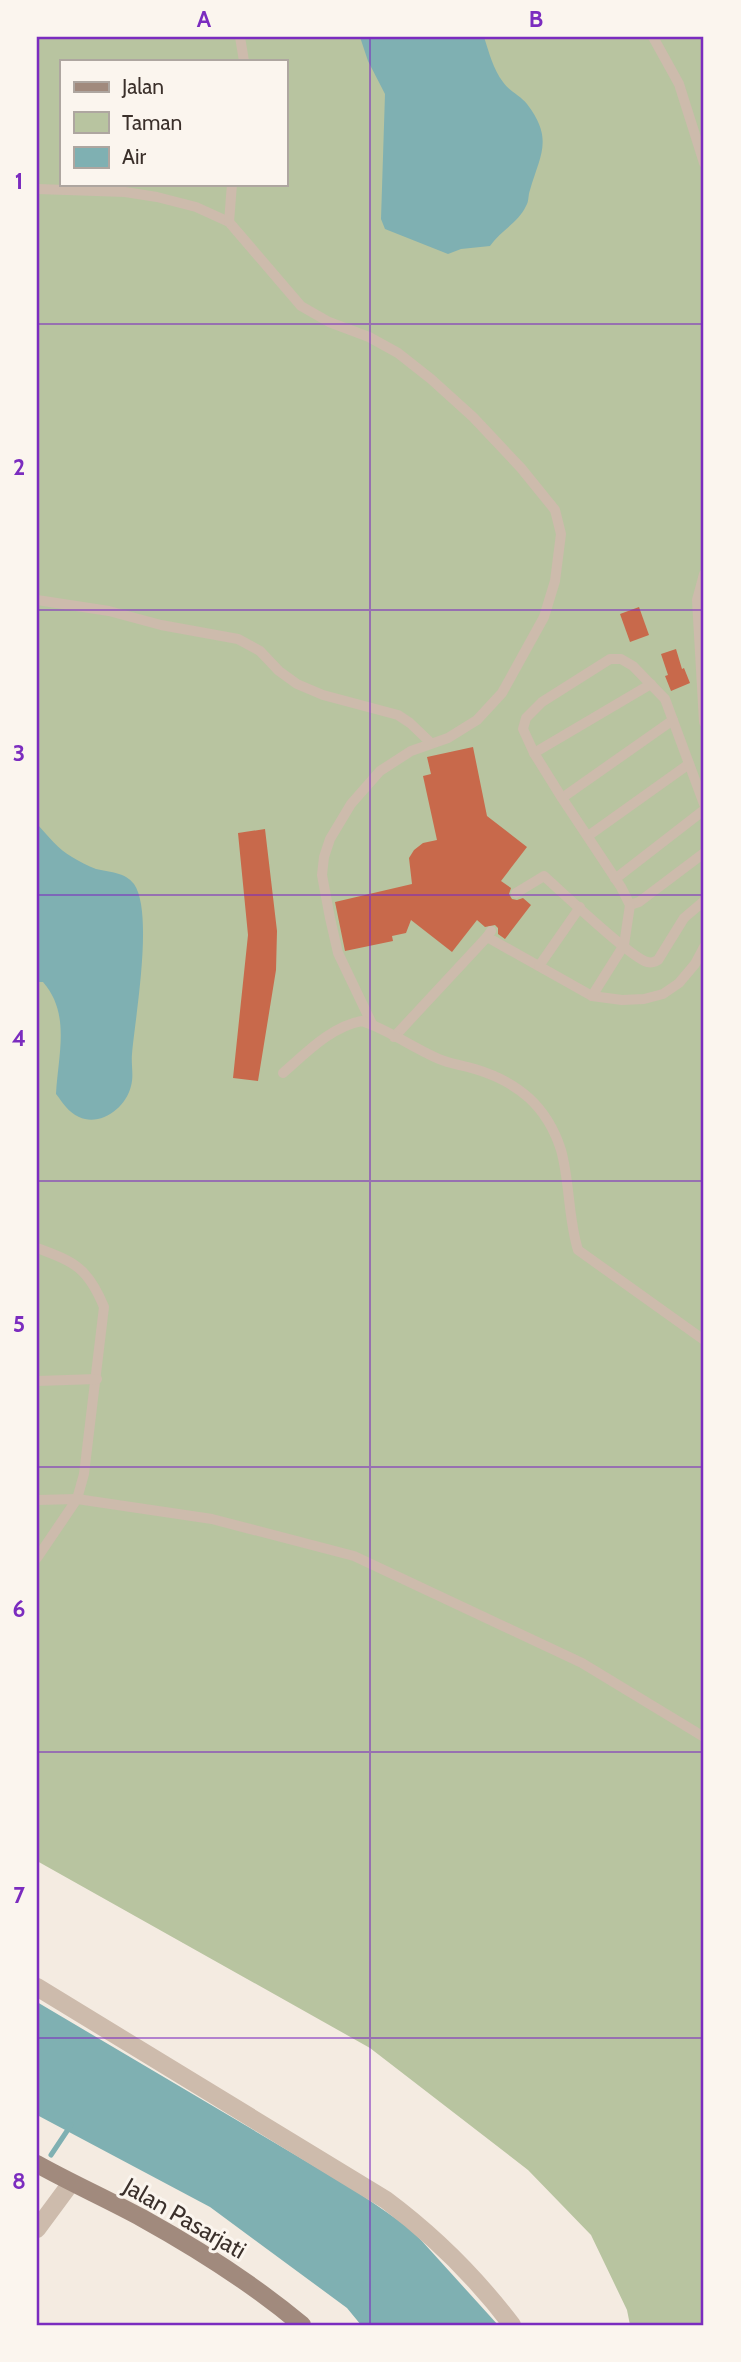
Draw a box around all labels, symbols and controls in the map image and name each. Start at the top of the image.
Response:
text: A [197,5,212,33]
text: B [529,5,543,33]
legend [60,60,287,186]
text: Jalan [121,74,164,99]
text: Taman [122,110,182,135]
text: Air [122,144,146,169]
text: 1 [15,167,23,195]
text: 2 [13,453,25,481]
text: 3 [13,739,25,767]
text: 4 [12,1024,26,1052]
text: 5 [13,1310,25,1338]
text: 6 [13,1595,25,1623]
text: 7 [13,1881,25,1909]
text: 8 [12,2167,26,2195]
street label: Jalan Pasarjati [118,2171,252,2265]

